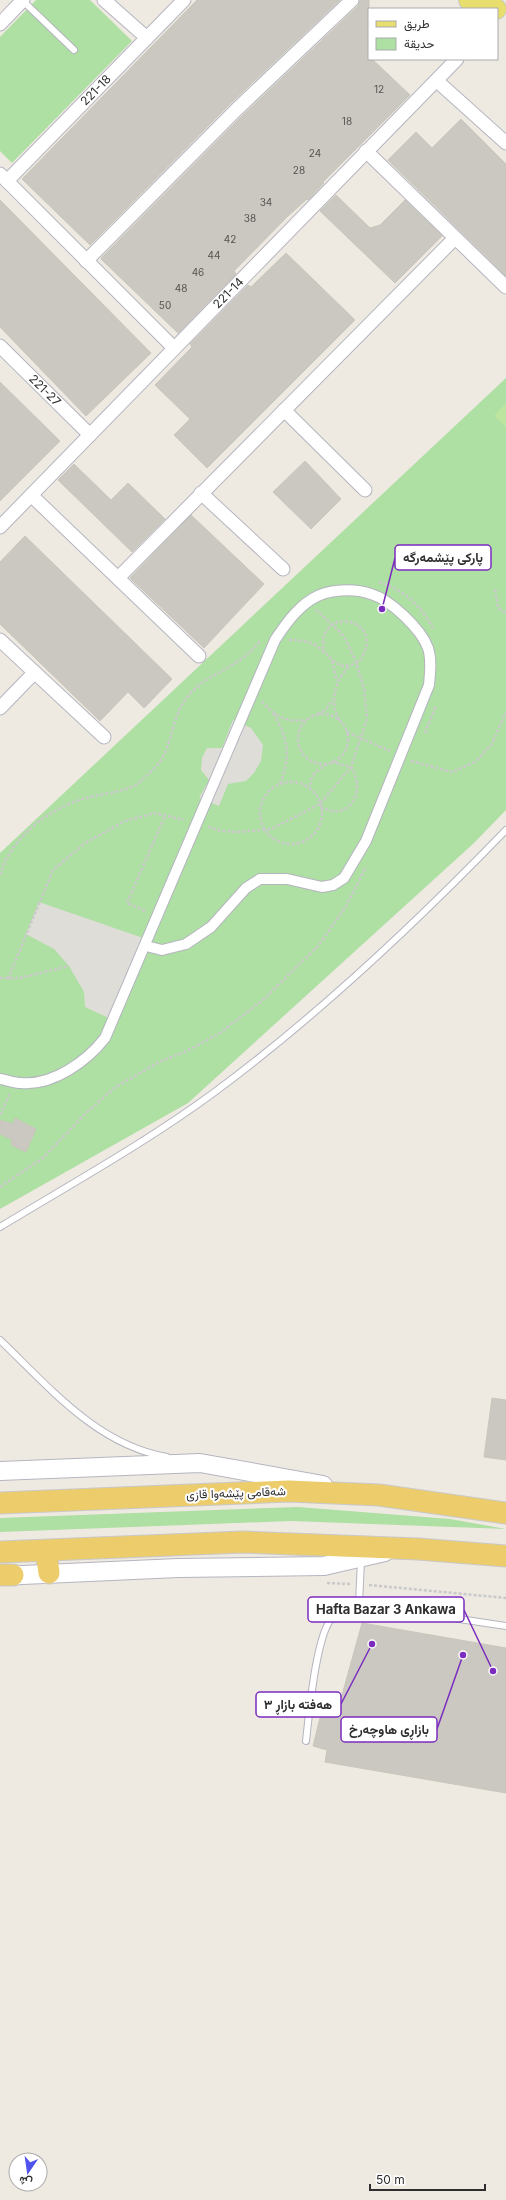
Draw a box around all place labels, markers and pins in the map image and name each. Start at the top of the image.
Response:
callout: پارکی پێشمەرگە [395,545,491,570]
callout: Hafta Bazar 3 Ankawa [308,1597,464,1622]
callout: هەفتە بازاڕ ٣ [256,1692,341,1717]
callout: بازاڕی هاوچەرخ [341,1717,437,1742]

